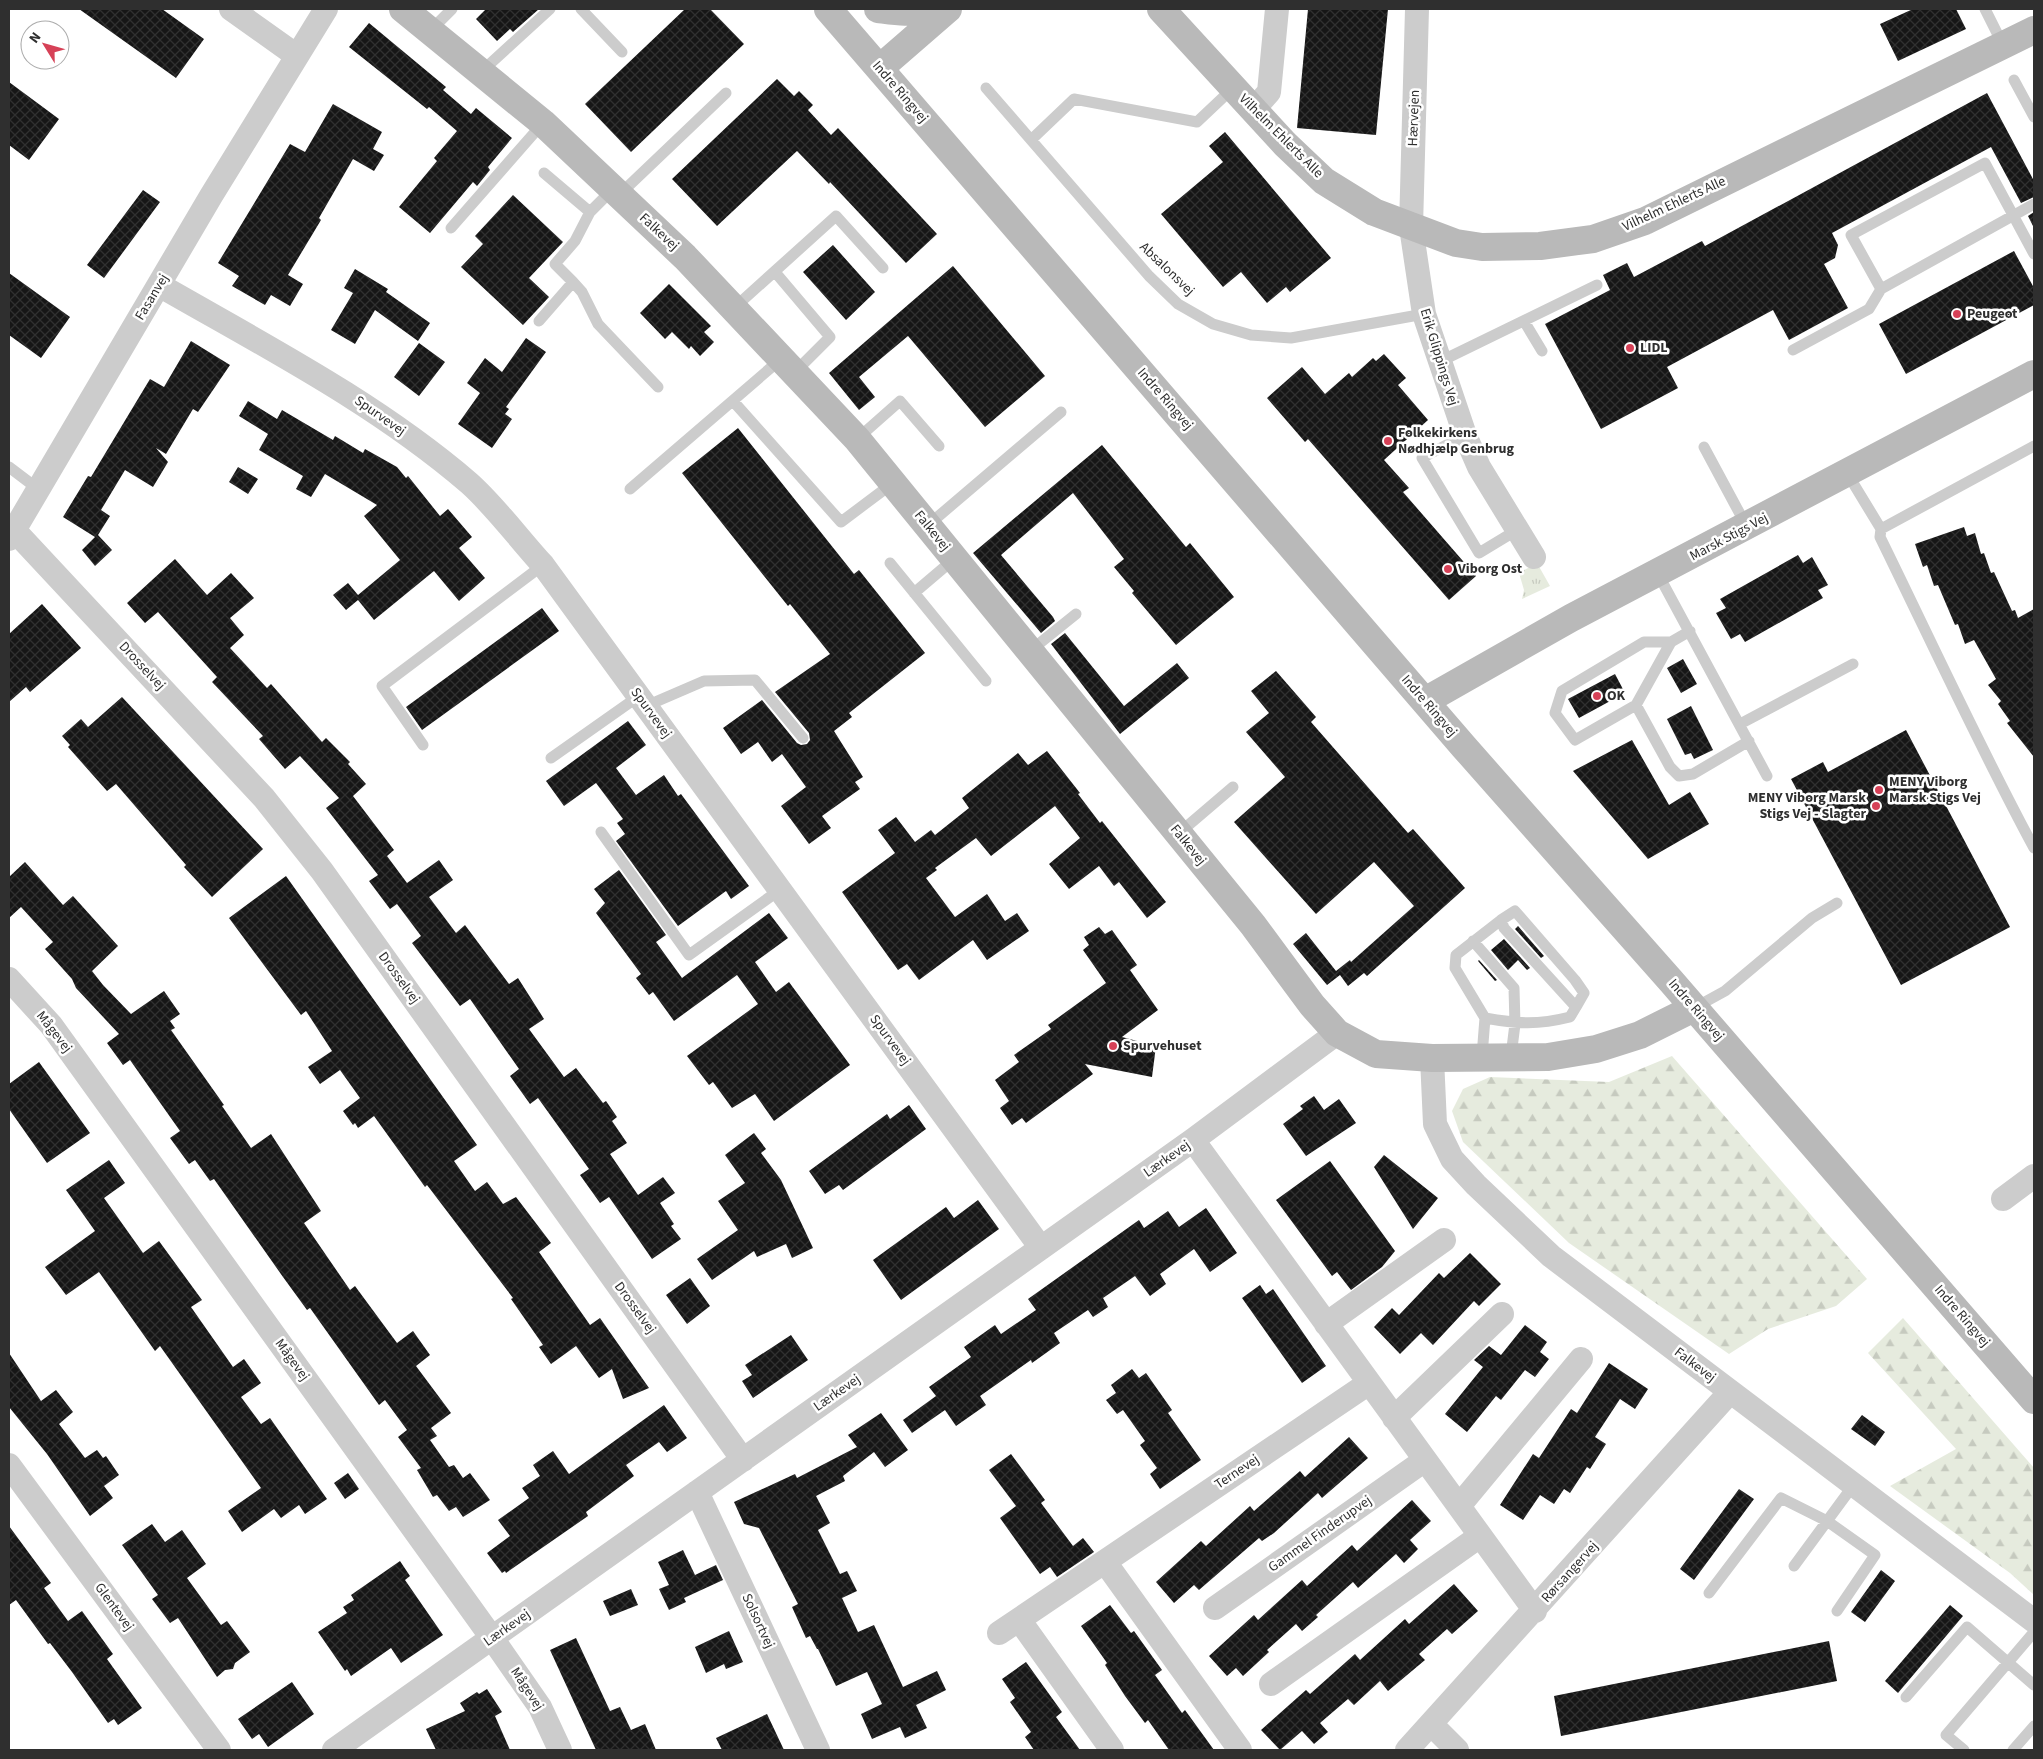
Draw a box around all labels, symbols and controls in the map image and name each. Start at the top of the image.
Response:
north arrow [20,20,70,70]
text: N [25,28,46,48]
street label: Indre Ringvej [867,57,933,127]
street label: Vilhelm Ehlerts Alle [1234,89,1328,183]
street label: Hærvejen [1403,89,1425,147]
street label: Vilhelm Ehlerts Alle [1619,171,1729,237]
street label: Falkevej [635,208,683,256]
street label: Absalonsvej [1135,238,1199,300]
street label: Fasanvej [130,270,174,324]
place label: Peugeot [1967,304,2018,324]
street label: Erik Glippings Vej [1415,306,1463,408]
marker: Peugeot [1951,308,1963,320]
place label: LIDL [1640,338,1668,358]
marker: LIDL [1624,342,1636,354]
street label: Indre Ringvej [1132,364,1198,434]
street label: Spurvevej [350,391,410,441]
place label: Folkekirkens Nødhjælp Genbrug [1398,423,1514,459]
marker: Folkekirkens Nødhjælp Genbrug [1382,435,1394,447]
street label: Falkevej [909,506,955,556]
street label: Marsk Stigs Vej [1686,508,1772,566]
place label: Viborg Ost [1457,559,1523,579]
marker: Viborg Ost [1442,563,1454,575]
street label: Drosselvej [114,637,170,695]
street label: Indre Ringvej [1396,671,1462,741]
street label: Spurvevej [626,683,676,743]
place label: OK [1607,686,1626,706]
marker: OK [1591,690,1603,702]
place label: MENY Viborg Marsk Stigs Vej [1889,772,1981,808]
marker: MENY Viborg Marsk Stigs Vej [1873,784,1885,796]
place label: MENY Viborg Marsk Stigs Vej - Slagter [1748,788,1866,824]
marker: MENY Viborg Marsk Stigs Vej - Slagter [1870,800,1882,812]
street label: Falkevej [1165,820,1211,870]
street label: Drosselvej [373,948,425,1008]
street label: Indre Ringvej [1663,975,1729,1045]
street label: Mågevej [31,1007,77,1057]
street label: Spurvevej [865,1010,915,1070]
place label: Spurvehuset [1123,1036,1202,1056]
marker: Spurvehuset [1107,1040,1119,1052]
street label: Lærkevej [1139,1136,1195,1182]
street label: Drosselvej [609,1278,661,1338]
street label: Indre Ringvej [1929,1281,1995,1351]
street label: Mågevej [270,1335,314,1385]
street label: Falkevej [1670,1343,1720,1387]
street label: Lærkevej [809,1370,865,1416]
street label: Ternevej [1211,1450,1263,1494]
street label: Gammel Finderupvej [1264,1491,1376,1577]
street label: Rørsangervej [1537,1537,1603,1607]
street label: Glentevej [90,1579,138,1635]
street label: Solsortvej [737,1590,779,1652]
street label: Lærkevej [479,1605,535,1651]
street label: Mågevej [506,1663,548,1715]

